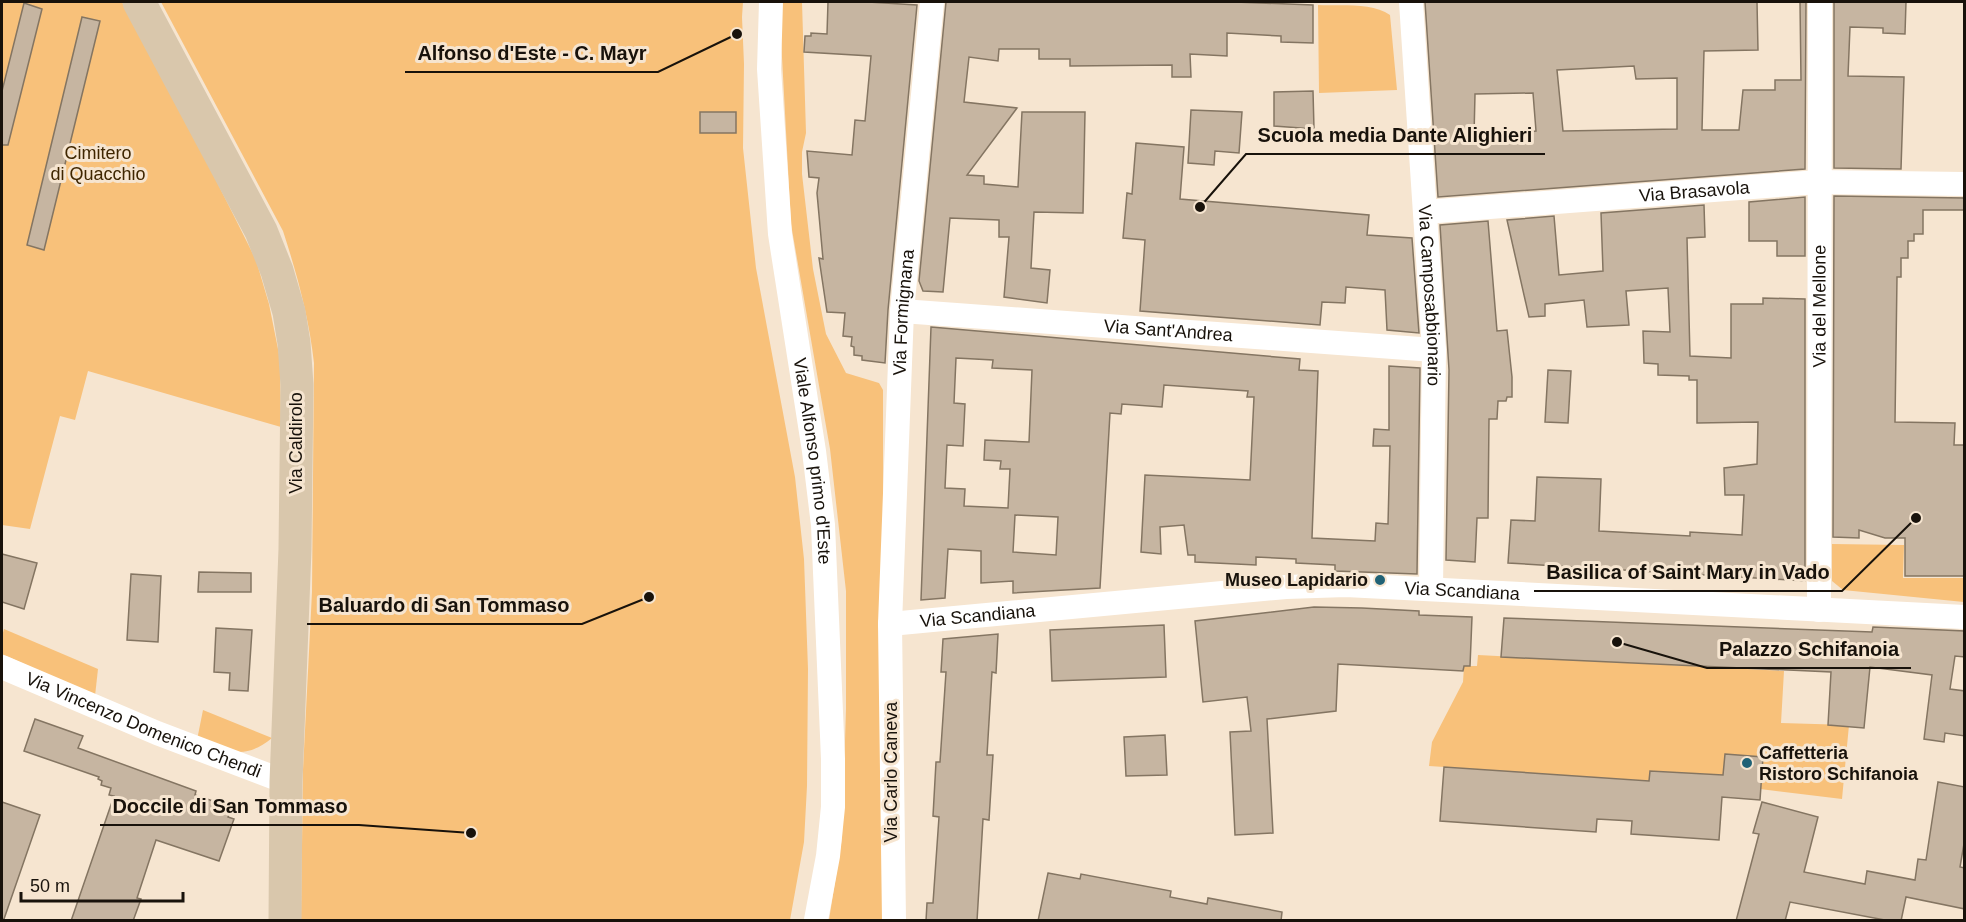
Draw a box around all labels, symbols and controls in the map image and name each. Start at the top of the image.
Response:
callout: Alfonso d'Este - C. Mayr [405,34,658,72]
text: Alfonso d'Este - C. Mayr [417,42,647,64]
callout: Scuola media Dante Alighieri [1246,116,1545,154]
text: Scuola media Dante Alighieri [1258,124,1532,146]
park label: Cimitero di Quacchio [50,143,146,184]
street label: Via Brasavola [1638,177,1751,206]
street label: Via Camposabbionario [1414,204,1444,386]
street label: Via del Mellone [1809,245,1830,367]
street label: Via Formignana [890,247,918,376]
street label: Via Sant'Andrea [1103,316,1234,345]
street label: Viale Alfonso primo d'Este [790,356,835,565]
street label: Via Caldirolo [286,392,306,494]
callout: Basilica of Saint Mary in Vado [1534,553,1842,591]
text: Basilica of Saint Mary in Vado [1546,561,1830,583]
place label: Museo Lapidario [1225,570,1368,590]
marker: Museo Lapidario [1373,573,1387,587]
street label: Via Scandiana [1404,578,1521,604]
callout: Baluardo di San Tommaso [307,586,582,624]
text: Baluardo di San Tommaso [319,594,569,616]
street label: Via Scandiana [919,600,1037,631]
callout: Palazzo Schifanoia [1707,630,1911,668]
text: Palazzo Schifanoia [1719,638,1900,660]
street label: Via Vincenzo Domenico Chendi [23,668,264,782]
street label: Via Carlo Caneva [881,701,901,842]
place label: Caffetteria Ristoro Schifanoia [1759,743,1919,784]
marker: Caffetteria Ristoro Schifanoia [1740,756,1754,770]
callout: Doccile di San Tommaso [100,787,359,825]
text: Doccile di San Tommaso [112,795,348,817]
scale bar [21,865,183,903]
text: 50 m [30,876,70,896]

